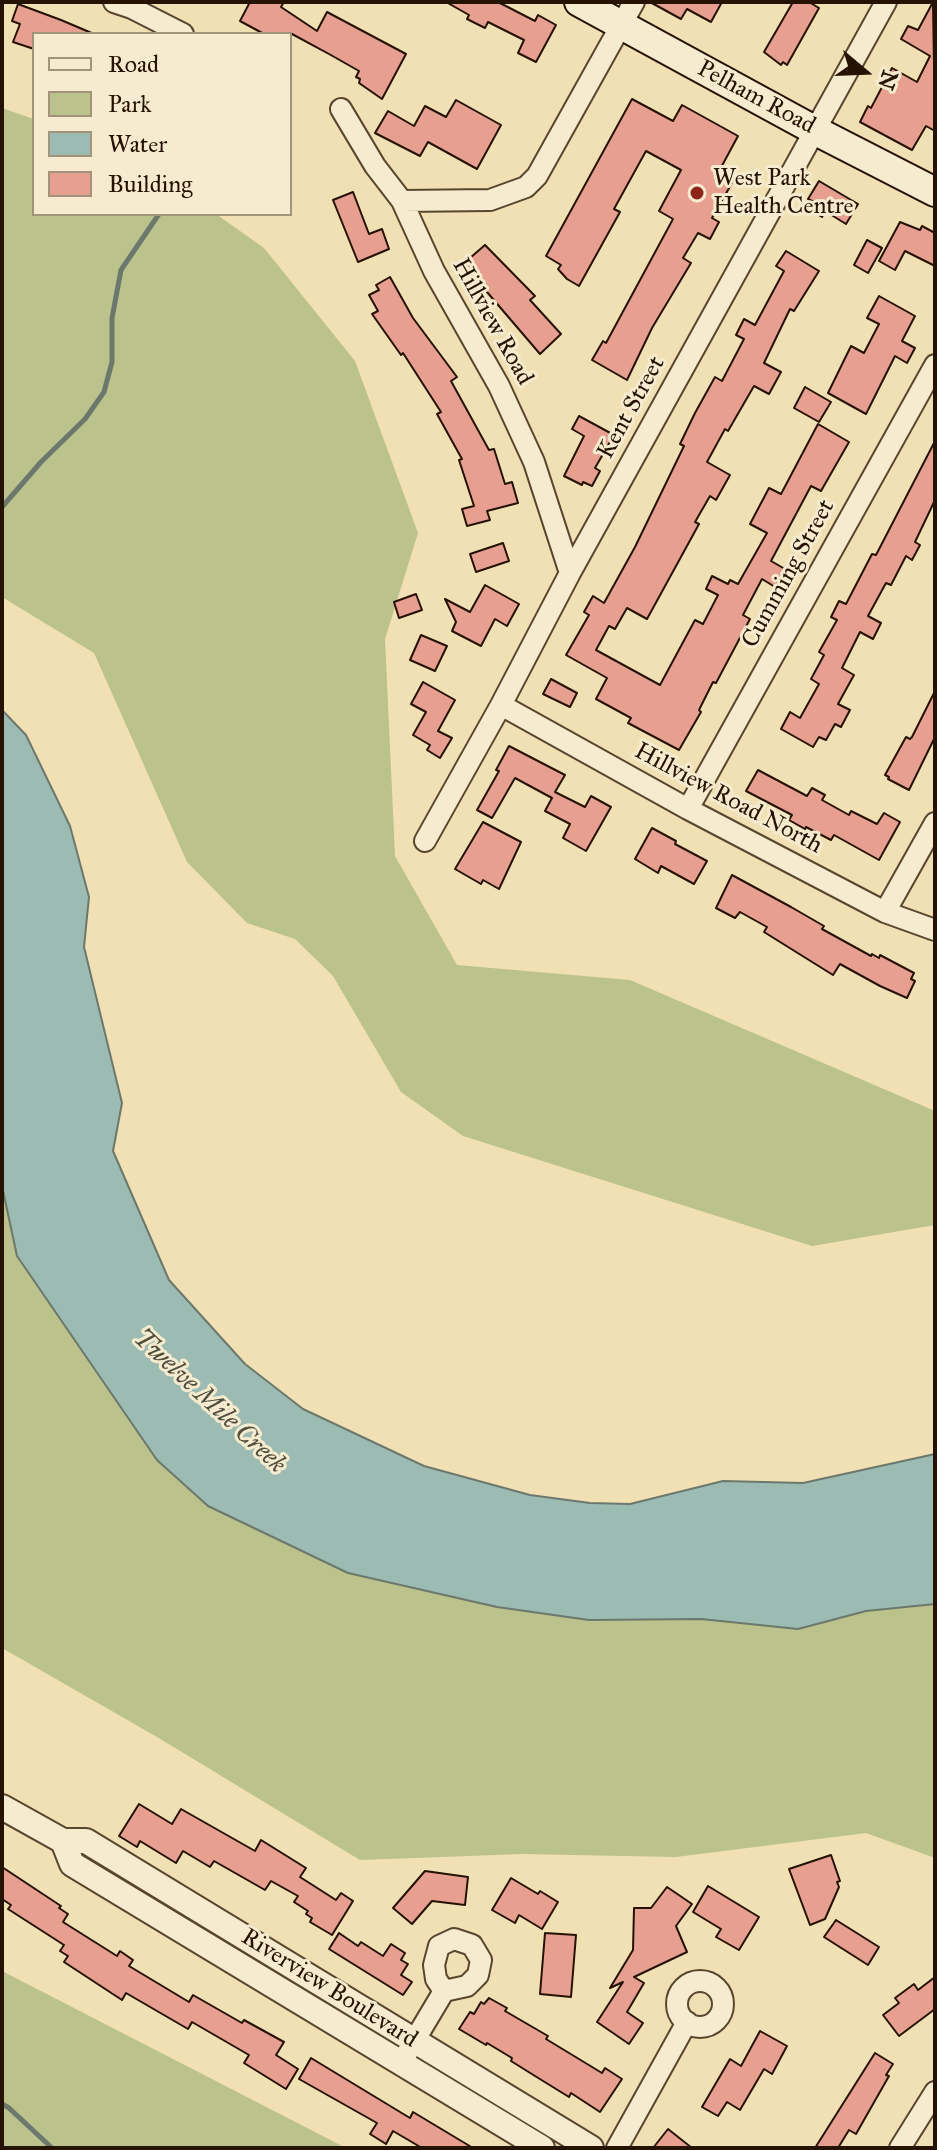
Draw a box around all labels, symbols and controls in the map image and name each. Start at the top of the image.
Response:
legend [32,32,292,216]
north arrow [825,32,905,112]
text: Road [108,49,159,79]
street label: Pelham Road [692,55,820,141]
text: N [872,67,904,93]
text: Park [108,89,151,119]
text: Water [108,129,167,159]
place label: West Park Health Centre [713,165,854,221]
text: Building [108,169,193,199]
marker: West Park Health Centre [688,184,706,202]
street label: Hillview Road [445,254,539,390]
street label: Kent Street [592,352,672,464]
street label: Cumming Street [736,495,842,653]
street label: Hillview Road North [629,737,827,861]
water label: Twelve Mile Creek [126,1323,292,1481]
street label: Riverview Boulevard [236,1923,422,2055]

